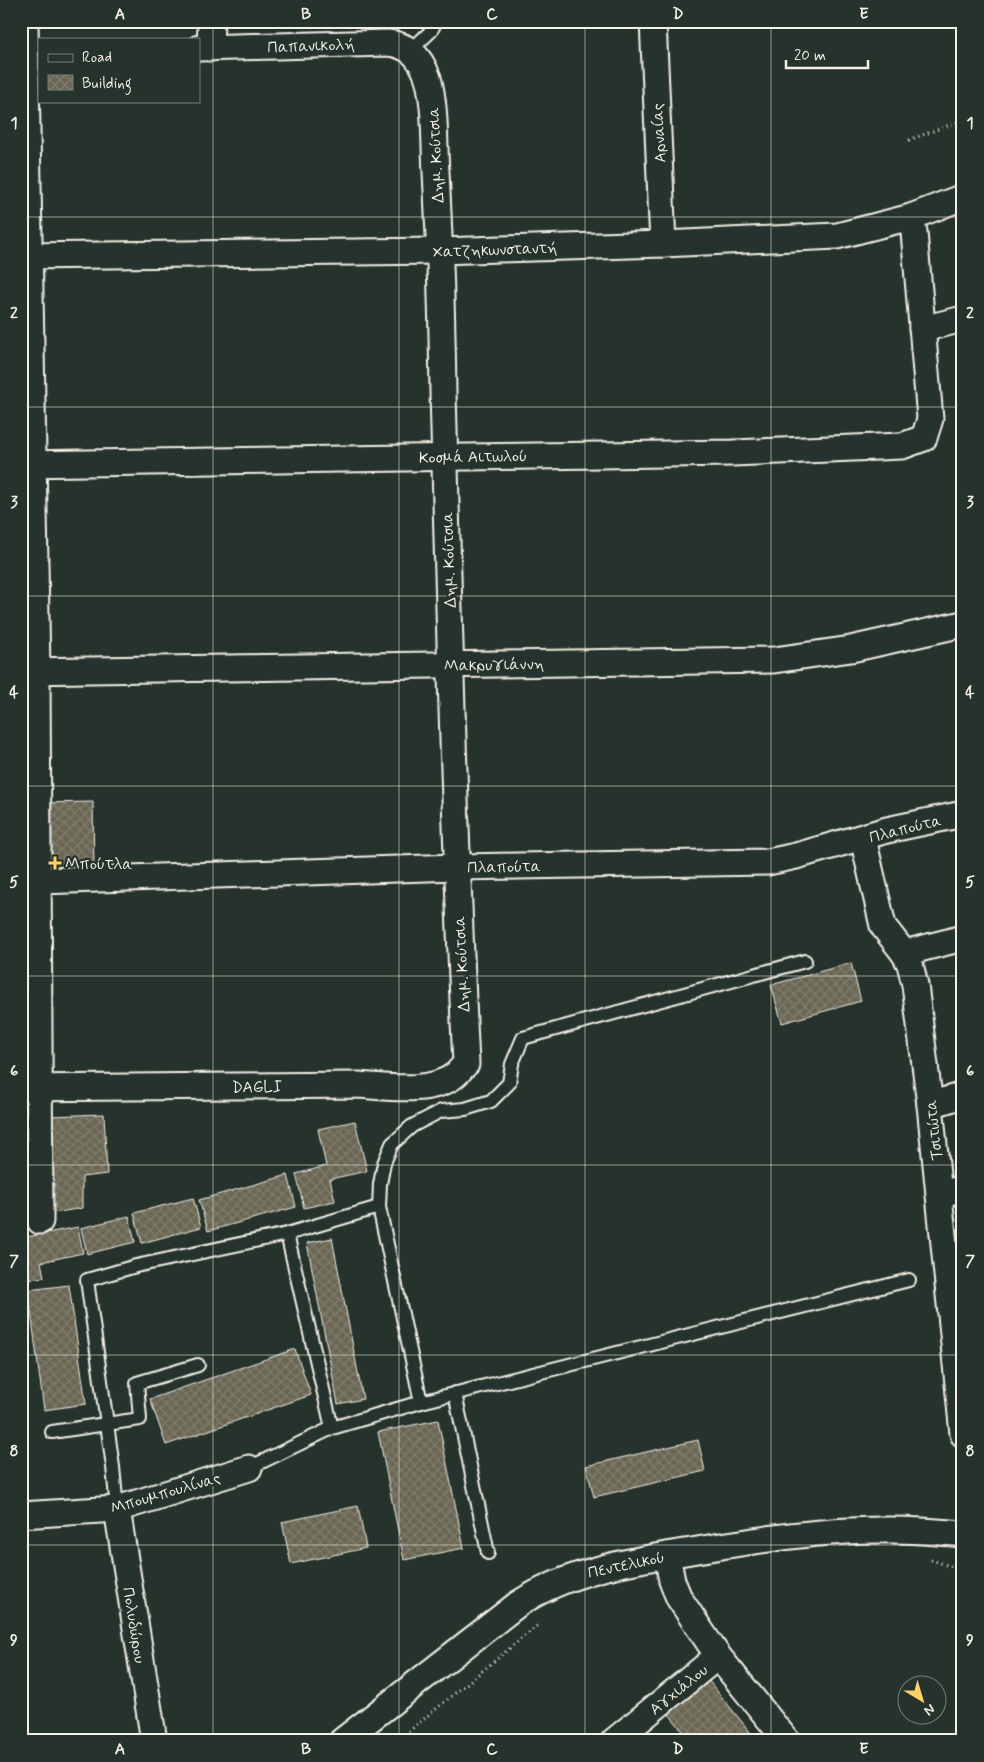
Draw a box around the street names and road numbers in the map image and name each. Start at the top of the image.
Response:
street label: Παπανικολή [267,34,355,59]
street label: Αρναίας [647,103,672,163]
street label: Δημ. Κούτσια [423,106,449,203]
street label: Χατζηκωνσταντή [432,238,558,263]
street label: Κοσμά Αιτωλού [419,446,527,469]
street label: Δημ. Κούτσια [437,512,462,608]
street label: Μακρυγιάννη [444,654,544,677]
street label: Πλαπούτα [867,810,944,849]
street label: Πλαπούτα [467,856,541,879]
street label: Δημ. Κούτσια [449,915,475,1012]
street label: DAGLI [232,1077,282,1098]
street label: Τσιτώτα [921,1099,948,1161]
street label: Μπουμπουλίνας [108,1468,223,1519]
street label: Πεντελικού [586,1547,667,1584]
street label: Πολυδώρου [117,1586,150,1665]
street label: Αγχιάλου [645,1660,713,1720]

